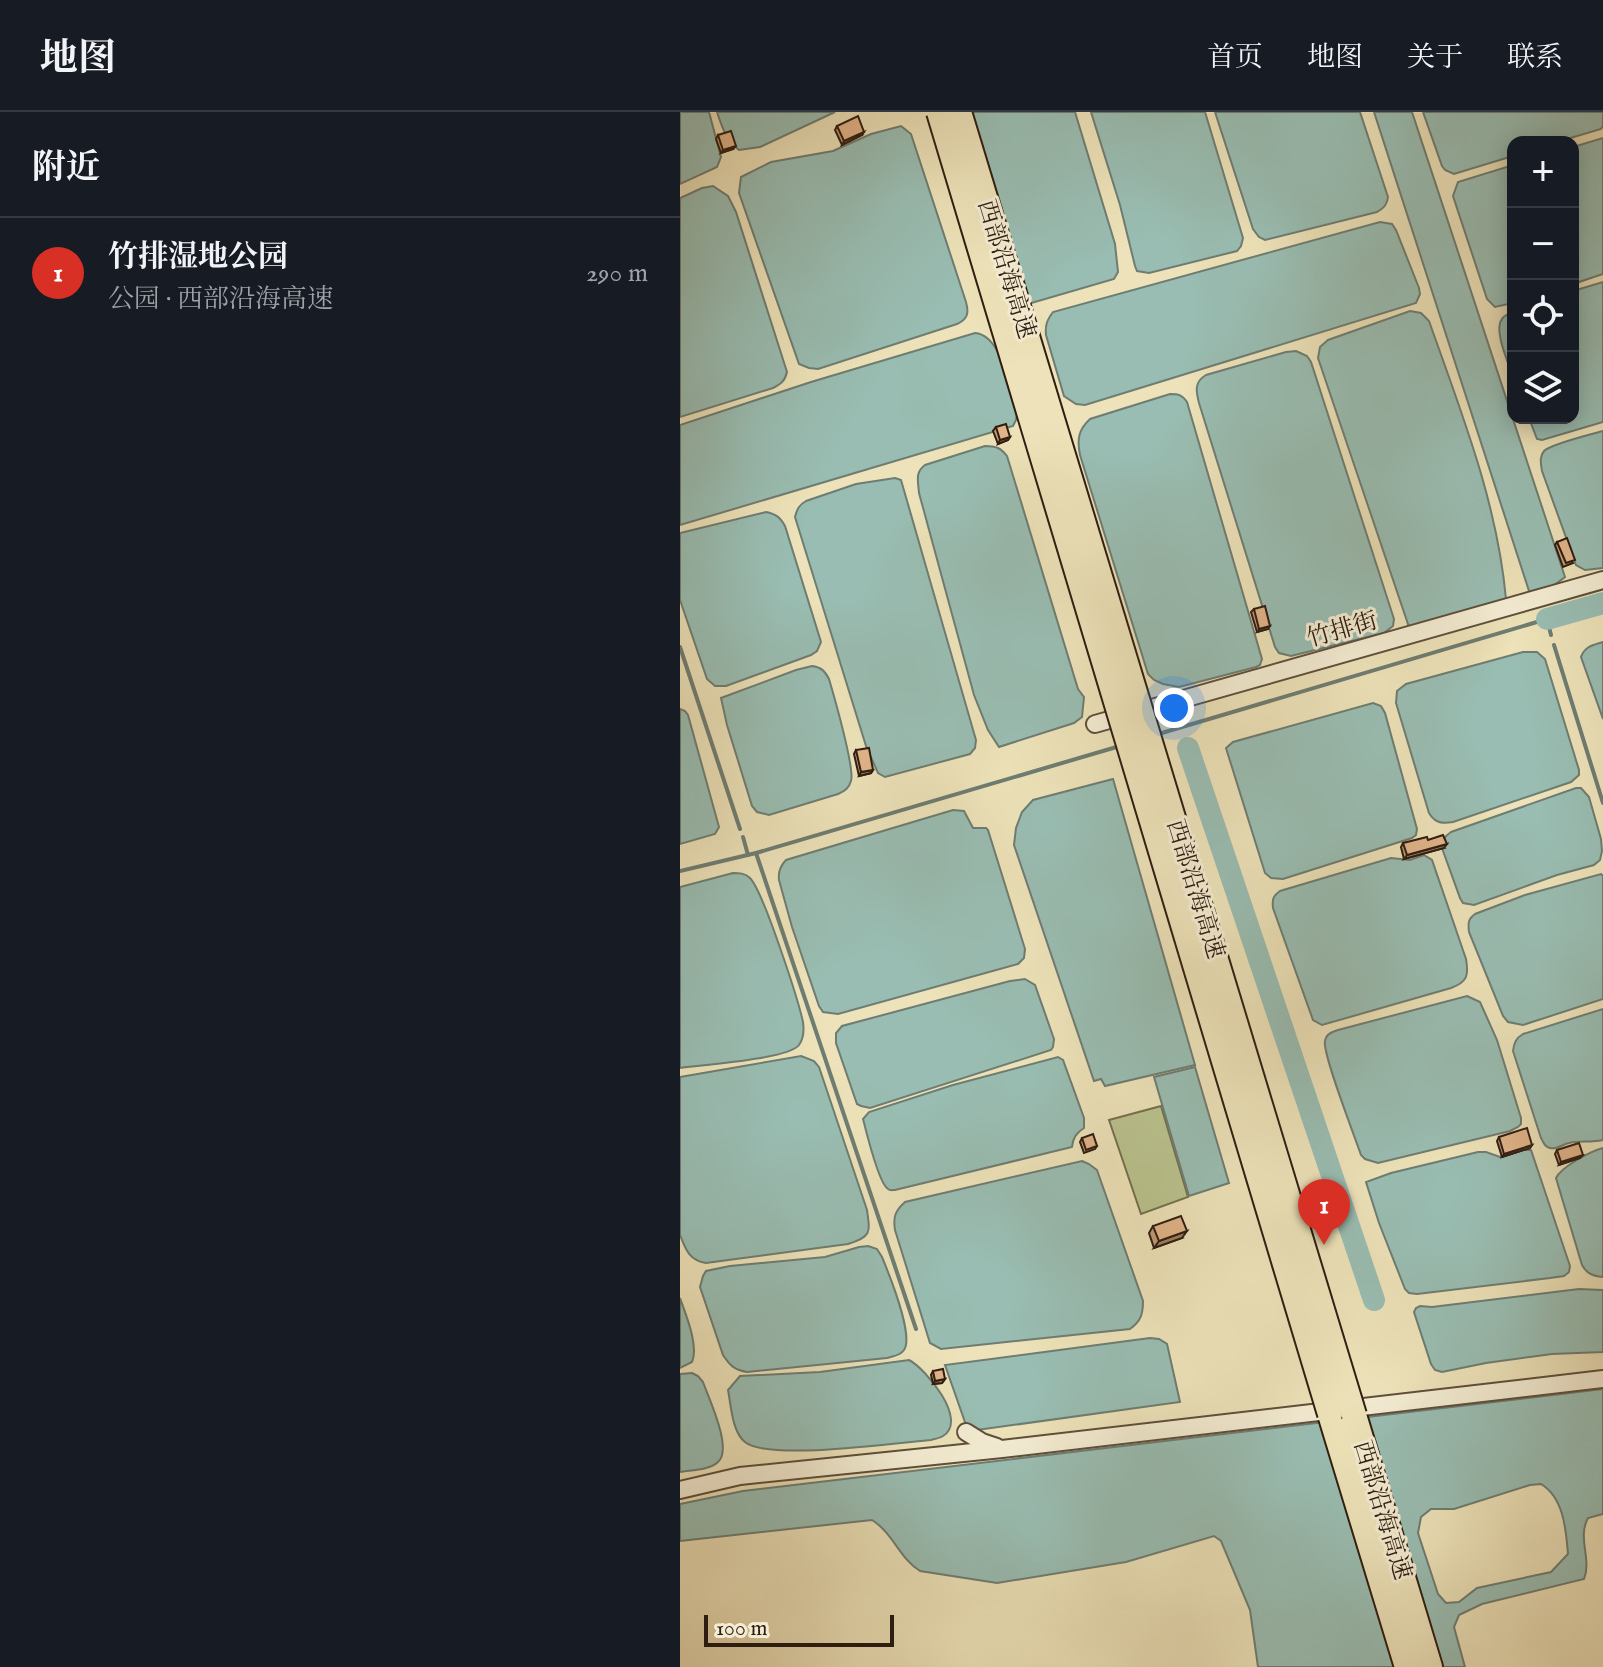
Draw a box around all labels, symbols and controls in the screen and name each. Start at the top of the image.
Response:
text: 地图 [40,36,116,84]
text: 首页 [1207,41,1263,76]
text: 地图 [1307,41,1363,76]
text: 关于 [1407,41,1463,76]
text: 联系 [1507,41,1563,76]
map controls [1507,136,1579,424]
button: + [1507,136,1579,208]
text: 附近 [32,147,100,190]
street label: 西部沿海高速 [970,196,1041,343]
button: − [1507,208,1579,280]
text: 竹排湿地公园 [108,239,288,277]
text: 1 [53,257,63,290]
text: 290 m [586,257,648,290]
button: locate [1507,280,1579,352]
text: 公园 · 西部沿海高速 [108,283,333,316]
button: layers [1507,352,1579,424]
street label: 竹排街 [1304,606,1381,655]
your location [1154,688,1194,728]
street label: 西部沿海高速 [1159,816,1230,963]
pin: 1 [1298,1179,1350,1245]
street label: 西部沿海高速 [1346,1437,1417,1584]
scale bar [704,1611,894,1647]
text: 100 m [716,1615,768,1643]

